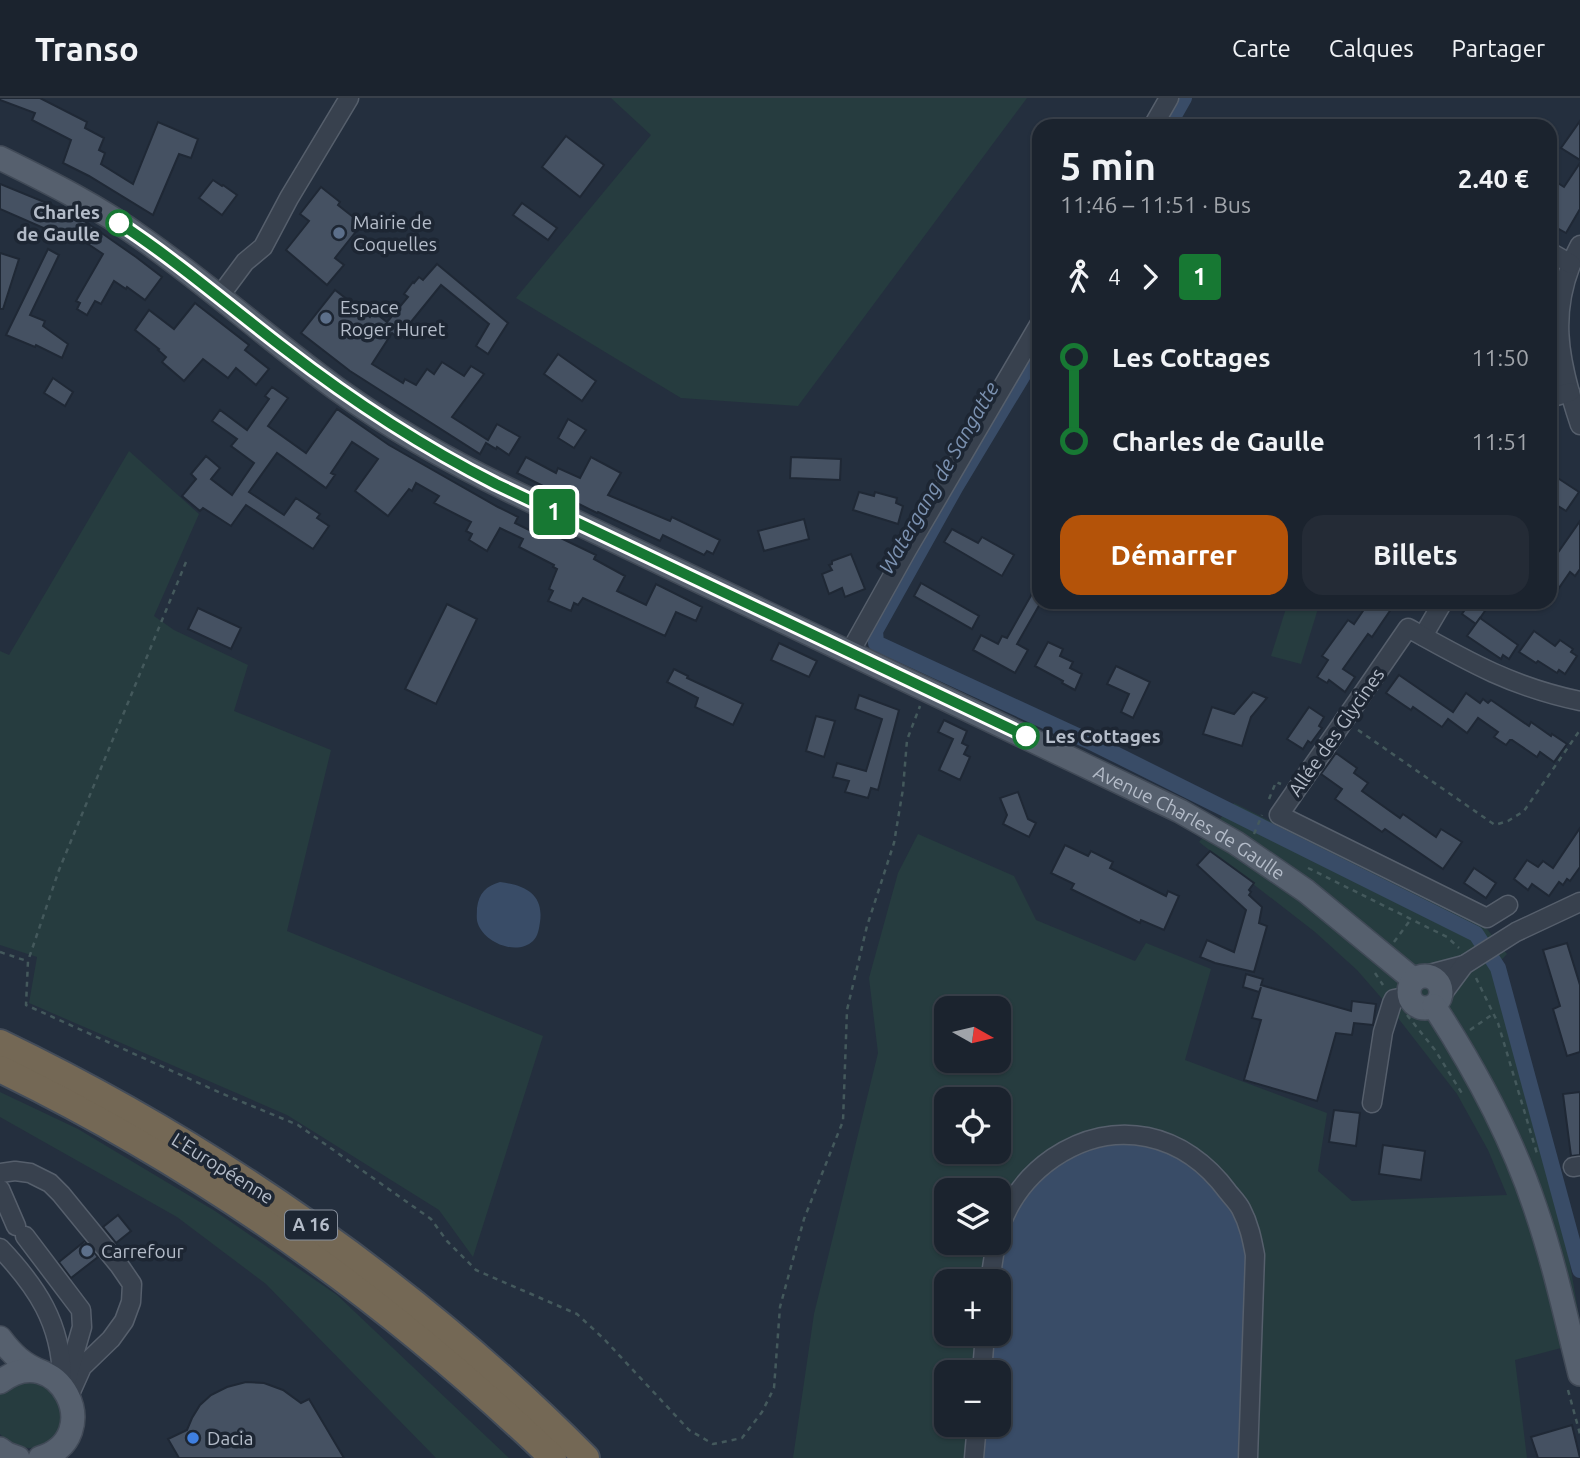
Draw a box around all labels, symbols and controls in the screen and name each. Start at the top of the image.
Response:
text: Transo [35,30,139,67]
text: Carte [1232,35,1291,62]
text: Calques [1329,35,1414,62]
text: Partager [1452,35,1545,62]
text: 5 min [1060,145,1156,187]
text: 2.40 € [1458,164,1529,193]
text: 11:46 – 11:51 · Bus [1060,192,1251,217]
place label: Charles de Gaulle [16,201,100,245]
marker: Charles de Gaulle [106,210,132,236]
place label: Mairie de Coquelles [353,211,437,255]
marker: Mairie de Coquelles [331,225,347,241]
icon: walk [1060,258,1098,296]
icon: forward [1131,258,1169,296]
text: 1 [1193,263,1207,290]
text: 4 [1108,264,1121,289]
place label: Espace Roger Huret [340,296,446,340]
marker: Espace Roger Huret [318,310,334,326]
text: Les Cottages [1112,343,1270,372]
text: 11:50 [1471,345,1529,370]
water label: Watergang de Sangatte [873,377,1003,578]
text: Charles de Gaulle [1112,427,1325,456]
text: 11:51 [1471,429,1529,454]
line badge: 1 [531,489,577,535]
text: 1 [547,498,561,525]
button: Démarrer [1060,515,1288,595]
button: Billets [1302,515,1529,595]
street label: Allée des Glycines [1284,664,1388,800]
marker: Les Cottages [1013,723,1039,749]
place label: Les Cottages [1045,725,1161,747]
street label: Avenue Charles de Gaulle [1090,760,1289,884]
north arrow [934,996,1012,1073]
map controls [934,996,1011,1437]
button: locate [934,1087,1011,1164]
street label: L'Européenne [168,1128,278,1208]
button: layers [934,1178,1011,1255]
road number: A 16 [285,1210,337,1240]
place label: Carrefour [101,1240,184,1262]
marker: Carrefour [79,1243,95,1259]
button: + [934,1269,1011,1346]
button: − [934,1360,1011,1437]
place label: Dacia [207,1427,253,1449]
marker: Dacia [185,1430,201,1446]

